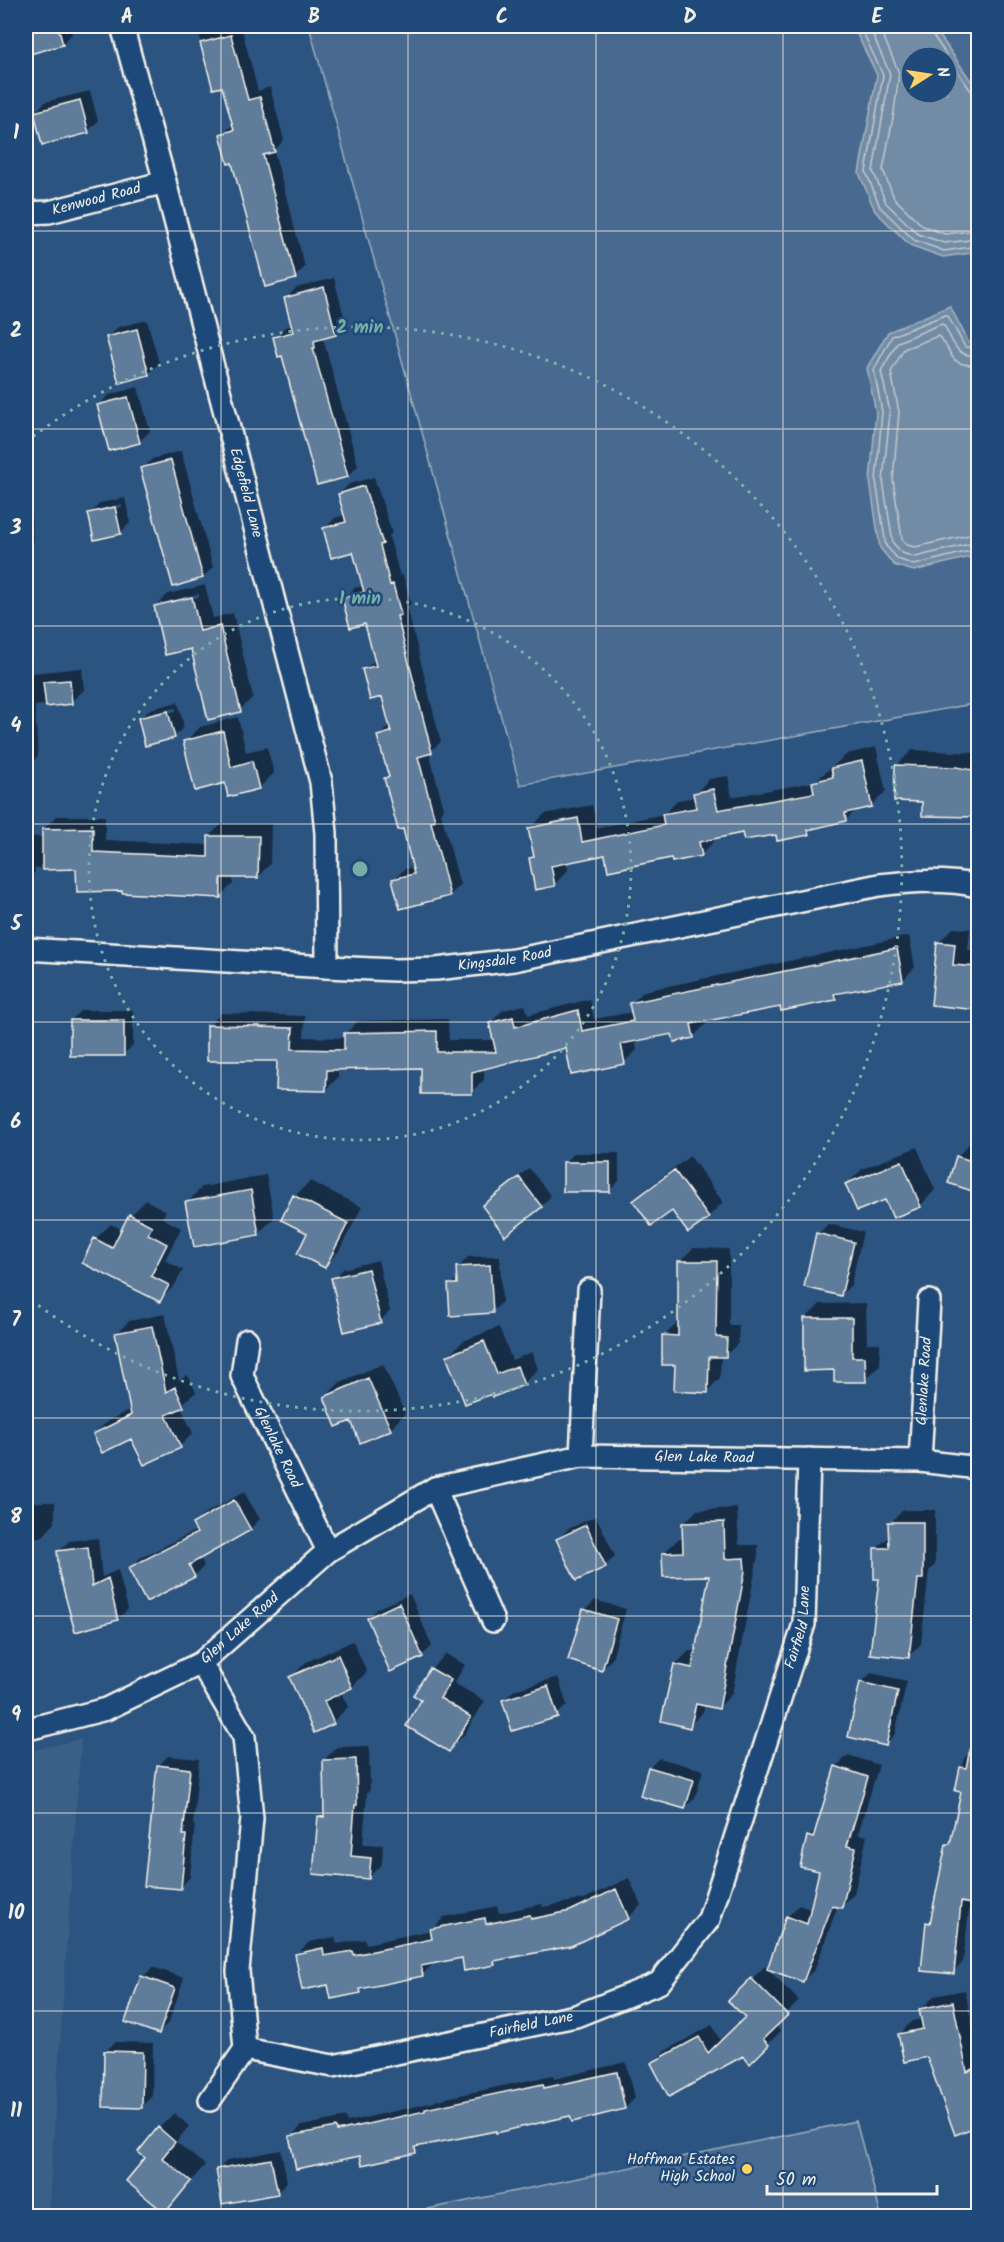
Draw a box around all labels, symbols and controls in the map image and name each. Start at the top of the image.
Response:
text: A [121,2,133,34]
text: B [308,2,320,34]
text: C [496,2,508,34]
text: D [683,2,697,34]
text: E [871,2,883,34]
north arrow [899,45,959,105]
text: N [929,65,955,80]
text: 1 [13,118,19,150]
street label: Kenwood Road [49,177,144,223]
text: 2 min [337,314,383,343]
text: 2 [10,316,22,348]
street label: Edgefield Lane [223,445,269,541]
text: 3 [10,513,22,545]
text: 1 min [339,585,381,614]
text: 4 [11,711,22,743]
centre of rings [350,859,370,879]
text: 5 [10,909,23,941]
street label: Kingsdale Road [456,940,555,978]
text: 6 [11,1107,22,1139]
text: 7 [11,1305,21,1337]
street label: Glenlake Road [910,1336,939,1426]
street label: Glenlake Road [247,1403,308,1493]
street label: Glen Lake Road [654,1445,754,1471]
text: 8 [10,1502,22,1534]
street label: Fairfield Lane [778,1585,817,1672]
street label: Glen Lake Road [195,1587,285,1670]
text: 9 [11,1700,21,1732]
text: 10 [8,1898,25,1930]
street label: Fairfield Lane [487,2005,576,2046]
text: 11 [10,2096,22,2128]
place label: Hoffman Estates High School [627,2148,736,2189]
scale bar [767,2158,936,2196]
marker: Hoffman Estates High School [740,2162,754,2176]
text: 50 m [776,2166,816,2195]

